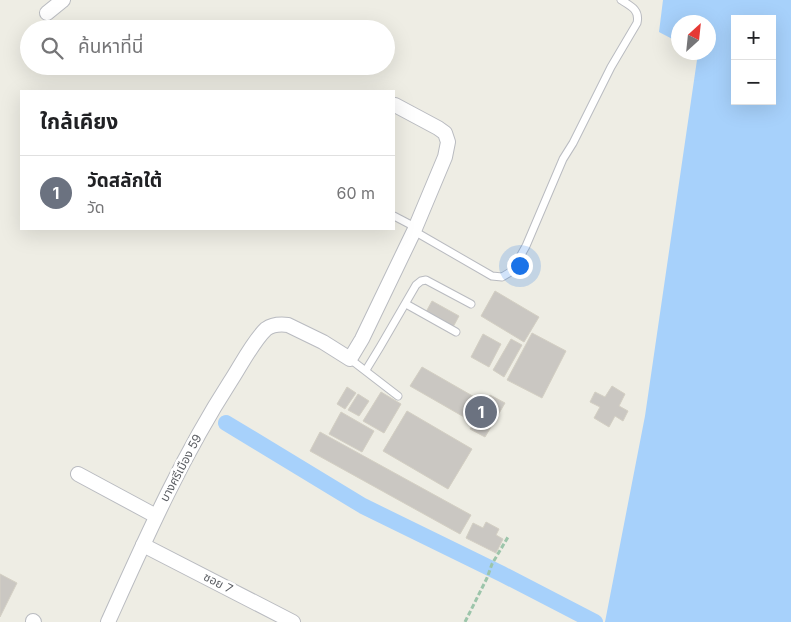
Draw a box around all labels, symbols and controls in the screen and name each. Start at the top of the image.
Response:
north arrow [671,15,716,60]
map controls [731,15,776,105]
button: + [731,15,776,60]
search box [20,20,395,75]
icon: search [38,34,66,62]
text: ค้นหาที่นี่ [78,35,143,58]
button: − [731,60,776,105]
text: ใกล้เคียง [40,109,118,134]
text: วัดสลักใต้ [87,169,162,192]
text: 1 [53,183,59,203]
text: 60 m [336,183,375,203]
text: วัด [87,197,105,217]
your location [507,253,533,279]
pin: 1 [465,393,497,431]
street label: บางศรีเมือง 59 [156,431,205,504]
street label: ซอย 7 [201,569,236,596]

